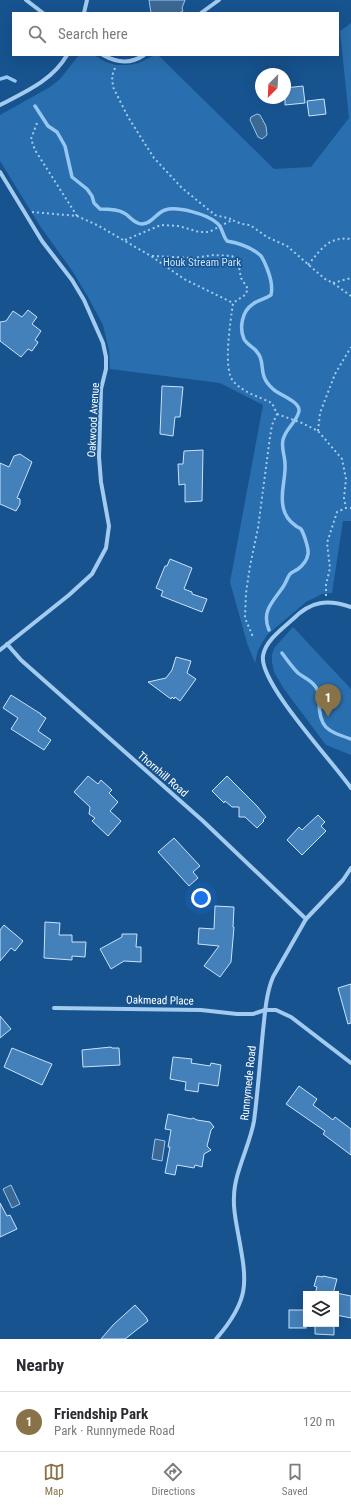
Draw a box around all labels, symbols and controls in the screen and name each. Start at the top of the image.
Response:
search box [12,12,339,56]
icon: search [26,23,48,45]
text: Search here [58,25,128,43]
north arrow [255,68,291,104]
park label: Houk Stream Park [163,256,241,269]
street label: Oakwood Avenue [85,382,102,458]
pin: 1 [315,684,341,717]
street label: Thornhill Road [135,749,191,800]
your location [191,888,211,908]
street label: Oakmead Place [126,993,194,1008]
street label: Runnymede Road [238,1045,259,1121]
map controls [303,1291,339,1327]
button: layers [303,1291,339,1327]
text: Nearby [16,1355,64,1375]
text: Friendship Park [54,1405,148,1423]
text: 1 [26,1414,32,1429]
text: 120 m [303,1414,335,1429]
text: Park · Runnymede Road [54,1423,175,1438]
tab: Map [43,1461,65,1498]
tab: Directions [151,1461,195,1498]
tab: Saved [282,1461,308,1498]

